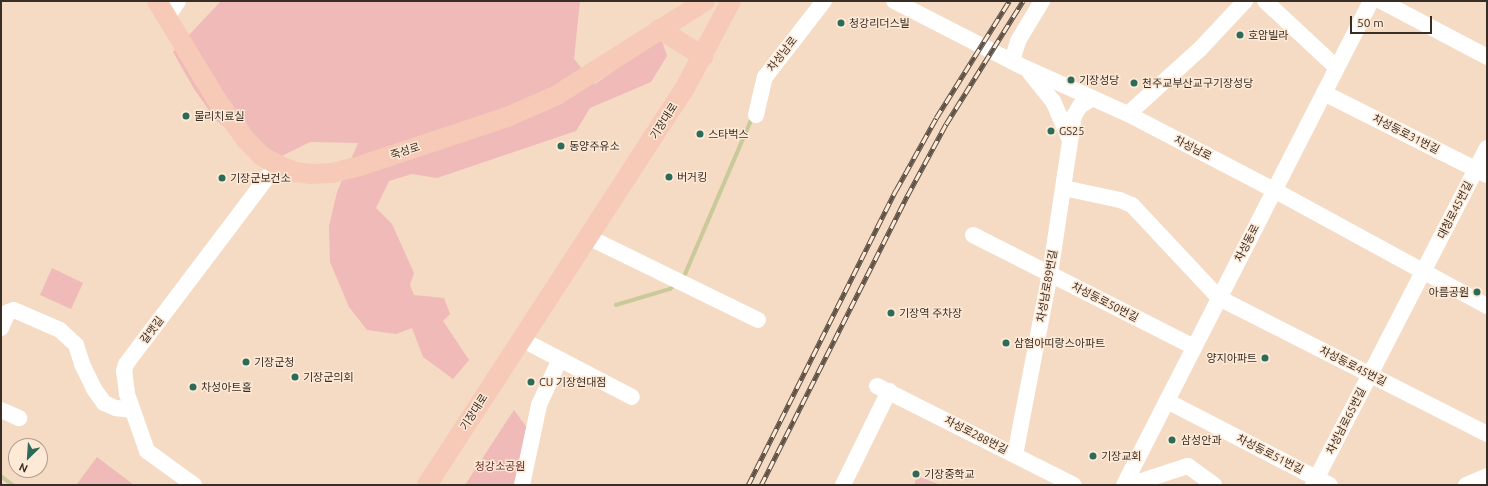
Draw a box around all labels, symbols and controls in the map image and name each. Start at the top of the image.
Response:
scale bar [1352,8,1434,34]
place label: 청강리더스빌 [849,16,910,30]
text: 50 m [1357,16,1384,29]
marker: 청강리더스빌 [836,18,846,28]
place label: 호암빌라 [1248,28,1288,42]
marker: 호암빌라 [1235,30,1245,40]
street label: 차성남로 [764,34,800,74]
place label: 기장성당 [1079,73,1119,87]
marker: 기장성당 [1066,75,1076,85]
place label: 천주교부산교구기장성당 [1142,76,1253,90]
marker: 천주교부산교구기장성당 [1129,78,1139,88]
street label: 기장대로 [647,100,681,142]
place label: 물리치료실 [194,109,245,123]
marker: 물리치료실 [181,111,191,121]
street label: 차성동로31번길 [1370,112,1442,156]
place label: GS25 [1059,124,1084,138]
marker: GS25 [1046,126,1056,136]
place label: 스타벅스 [708,127,748,141]
marker: 스타벅스 [695,129,705,139]
street label: 차성남로 [1172,133,1214,163]
place label: 동양주유소 [569,139,620,153]
street label: 죽성로 [389,140,421,162]
marker: 동양주유소 [556,141,566,151]
place label: 버거킹 [677,170,707,184]
place label: 기장군보건소 [230,171,291,185]
marker: 버거킹 [664,172,674,182]
marker: 기장군보건소 [217,173,227,183]
street label: 대청로45번길 [1435,179,1475,241]
street label: 차성동로 [1232,222,1262,264]
street label: 차성남로89번길 [1034,249,1060,323]
street label: 차성동로50번길 [1069,280,1141,324]
place label: 아름공원 [1429,285,1469,299]
marker: 아름공원 [1472,287,1482,297]
place label: 기장역 주차장 [899,306,962,320]
marker: 기장역 주차장 [886,308,896,318]
street label: 갈맷길 [138,314,166,346]
place label: 삼협아띠랑스아파트 [1014,336,1105,350]
marker: 삼협아띠랑스아파트 [1001,338,1011,348]
street label: 차성동로45번길 [1317,344,1389,388]
place label: 양지아파트 [1206,351,1257,365]
marker: 양지아파트 [1260,353,1270,363]
place label: 기장군청 [254,355,294,369]
marker: 기장군청 [241,357,251,367]
place label: 기장군의회 [303,370,354,384]
marker: 기장군의회 [290,372,300,382]
place label: CU 기장현대점 [539,375,606,389]
marker: CU 기장현대점 [526,377,536,387]
place label: 차성아트홀 [201,380,252,394]
marker: 차성아트홀 [188,382,198,392]
street label: 차성남로65번길 [1324,385,1368,457]
street label: 기장대로 [457,391,491,433]
street label: 차성로288번길 [942,413,1010,457]
street label: 차성동로51번길 [1234,432,1306,476]
place label: 삼성안과 [1181,433,1221,447]
marker: 삼성안과 [1166,434,1178,446]
north arrow [8,438,48,478]
place label: 기장교회 [1101,449,1141,463]
marker: 기장교회 [1088,451,1098,461]
park label: 청강소공원 [475,459,525,473]
text: N [17,461,30,475]
place label: 기장중학교 [924,467,975,481]
marker: 기장중학교 [911,469,921,479]

